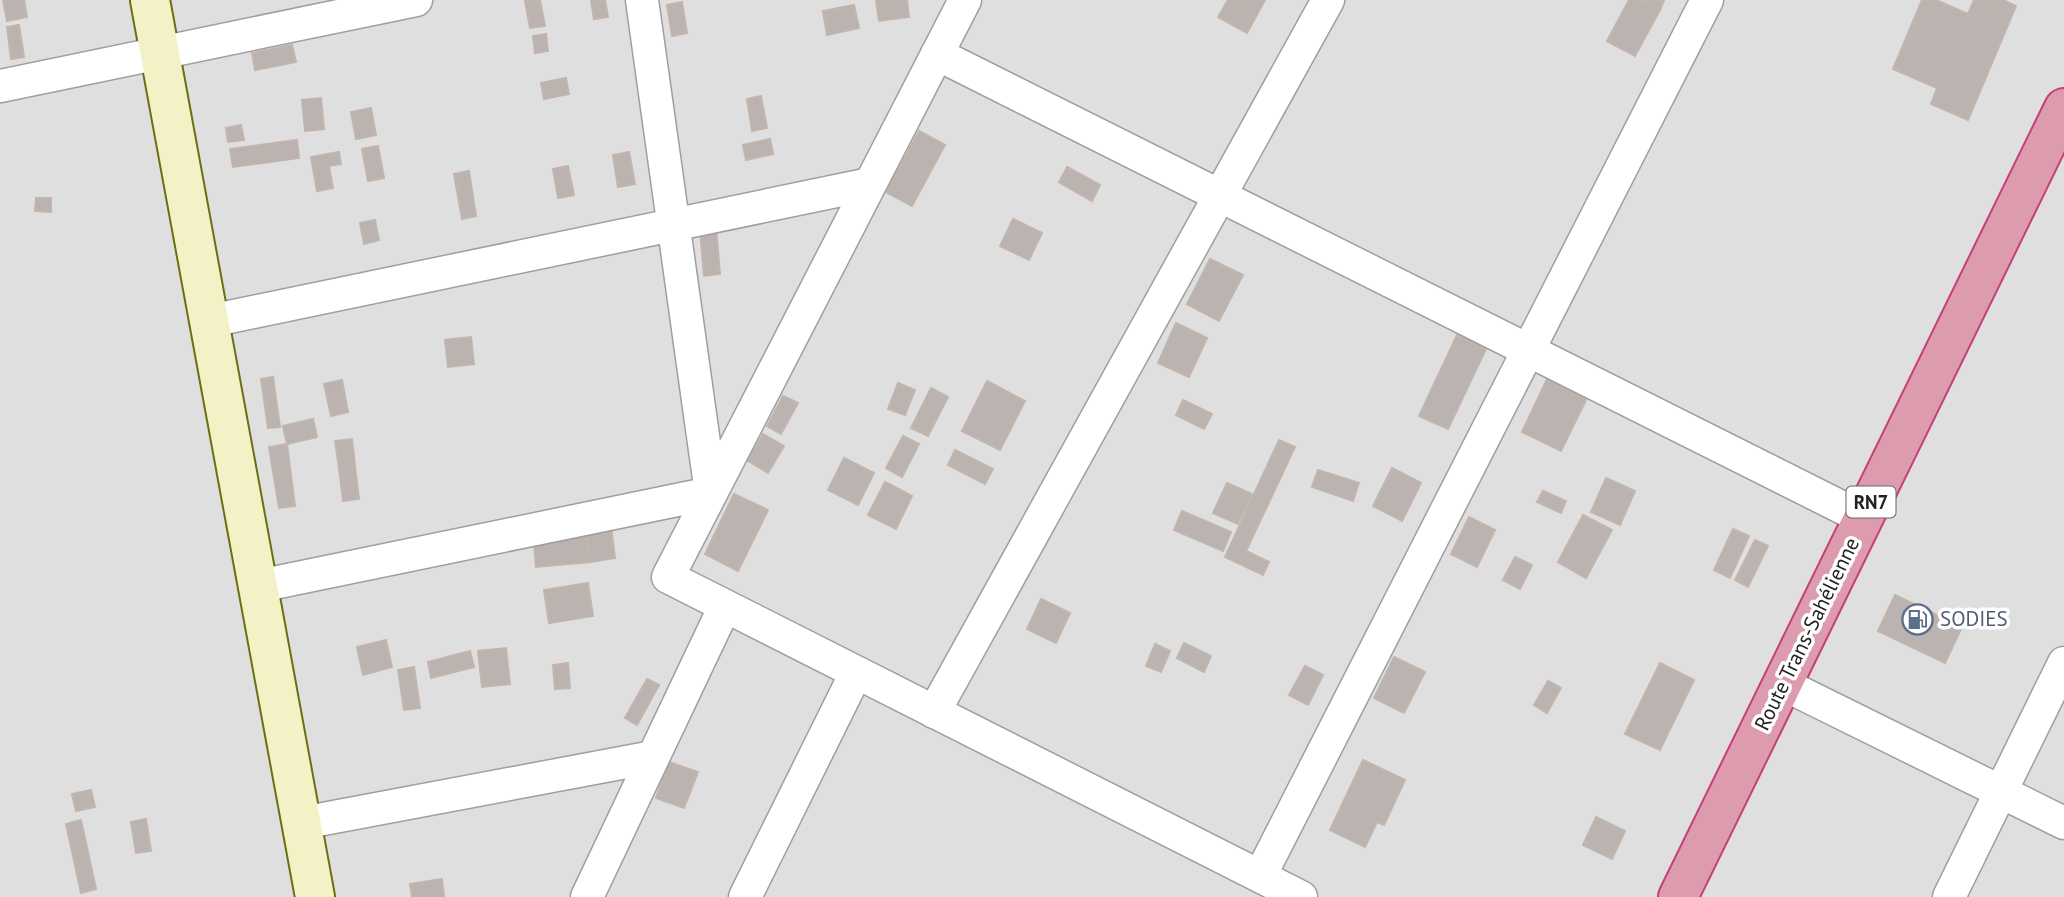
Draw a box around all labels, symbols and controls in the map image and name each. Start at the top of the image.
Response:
road number: RN7 [1846,486,1896,517]
street label: Route Trans-Sahélienne [1748,533,1865,735]
fuel station icon: SODIES [1900,602,1934,636]
place label: SODIES [1940,605,2008,632]

